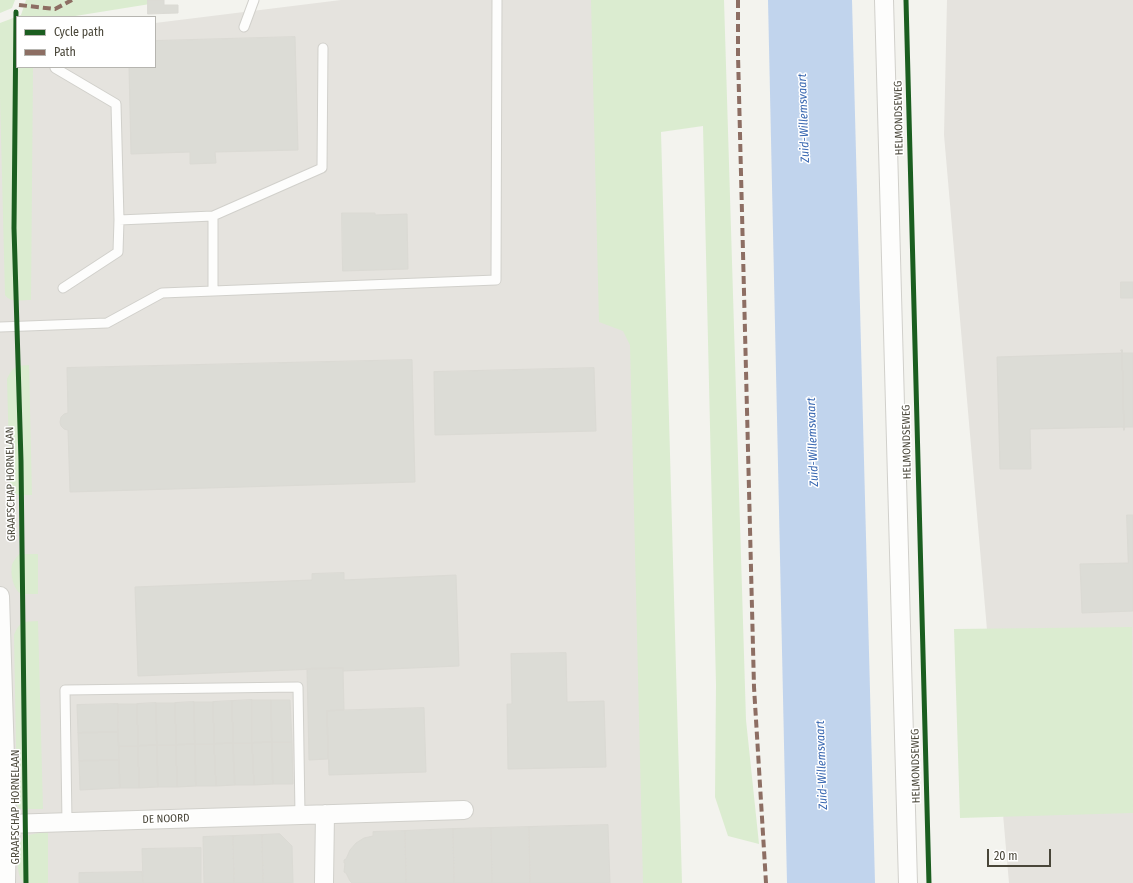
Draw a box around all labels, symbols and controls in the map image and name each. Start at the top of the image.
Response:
legend [16,16,156,68]
text: Cycle path [54,25,104,39]
text: Path [54,45,76,59]
water label: Zuid-Willemsvaart [795,73,813,163]
street label: HELMONDSEWEG [892,81,906,155]
water label: Zuid-Willemsvaart [804,397,822,487]
street label: HELMONDSEWEG [900,405,914,479]
street label: GRAAFSCHAP HORNELAAN [3,426,19,542]
water label: Zuid-Willemsvaart [813,720,831,810]
street label: HELMONDSEWEG [909,729,923,803]
street label: GRAAFSCHAP HORNELAAN [9,750,23,864]
street label: DE NOORD [142,812,190,826]
scale bar [989,841,1053,867]
text: 20 m [994,849,1018,863]

